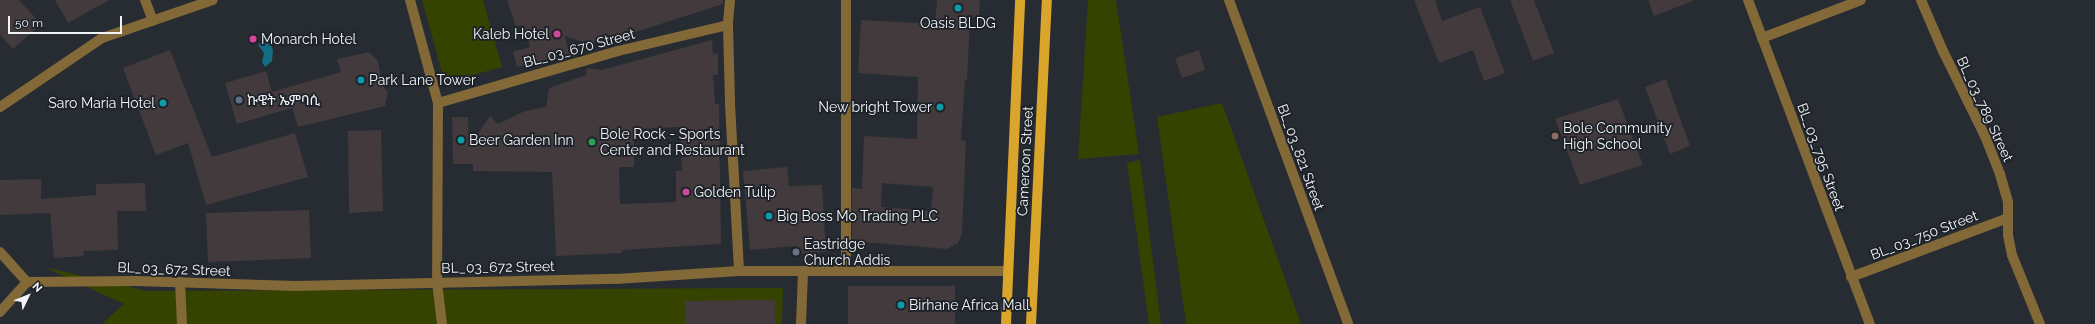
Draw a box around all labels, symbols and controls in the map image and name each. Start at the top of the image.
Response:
marker: Oasis BLDG [953,3,963,13]
scale bar [10,8,124,34]
place label: Oasis BLDG [920,15,996,31]
text: 50 m [15,16,43,30]
street label: BL_03_670 Street [521,25,637,71]
place label: Kaleb Hotel [473,26,549,42]
marker: Kaleb Hotel [552,29,562,39]
place label: Monarch Hotel [261,31,356,47]
marker: Monarch Hotel [248,34,258,44]
street label: BL_03_789 Street [1953,54,2017,164]
place label: Park Lane Tower [369,72,476,88]
marker: Park Lane Tower [356,75,366,85]
place label: ኩዌት ኤምባሲ [247,92,320,108]
place label: Saro Maria Hotel [48,95,155,111]
marker: ኩዌት ኤምባሲ [234,95,244,105]
marker: Saro Maria Hotel [158,98,168,108]
place label: New bright Tower [817,99,932,115]
street label: BL_03_795 Street [1794,101,1848,213]
marker: New bright Tower [935,102,945,112]
street label: BL_03_821 Street [1274,102,1328,212]
street label: Cameroon Street [1014,106,1036,216]
place label: Bole Community High School [1563,120,1672,152]
place label: Bole Rock - Sports Center and Restaurant [600,126,745,158]
marker: Bole Community High School [1550,131,1560,141]
place label: Beer Garden Inn [469,132,574,148]
marker: Beer Garden Inn [456,135,466,145]
marker: Bole Rock - Sports Center and Restaurant [587,137,597,147]
place label: Golden Tulip [694,184,776,200]
marker: Golden Tulip [681,187,691,197]
street label: BL_03_750 Street [1868,207,1980,263]
place label: Big Boss Mo Trading PLC [777,208,938,224]
marker: Big Boss Mo Trading PLC [764,211,774,221]
place label: Eastridge Church Addis [804,236,891,268]
marker: Eastridge Church Addis [791,247,801,257]
street label: BL_03_672 Street [441,258,555,276]
street label: BL_03_672 Street [117,259,231,279]
north arrow [8,276,48,316]
text: N [30,280,45,295]
place label: Birhane Africa Mall [909,297,1030,313]
marker: Birhane Africa Mall [896,300,906,310]

